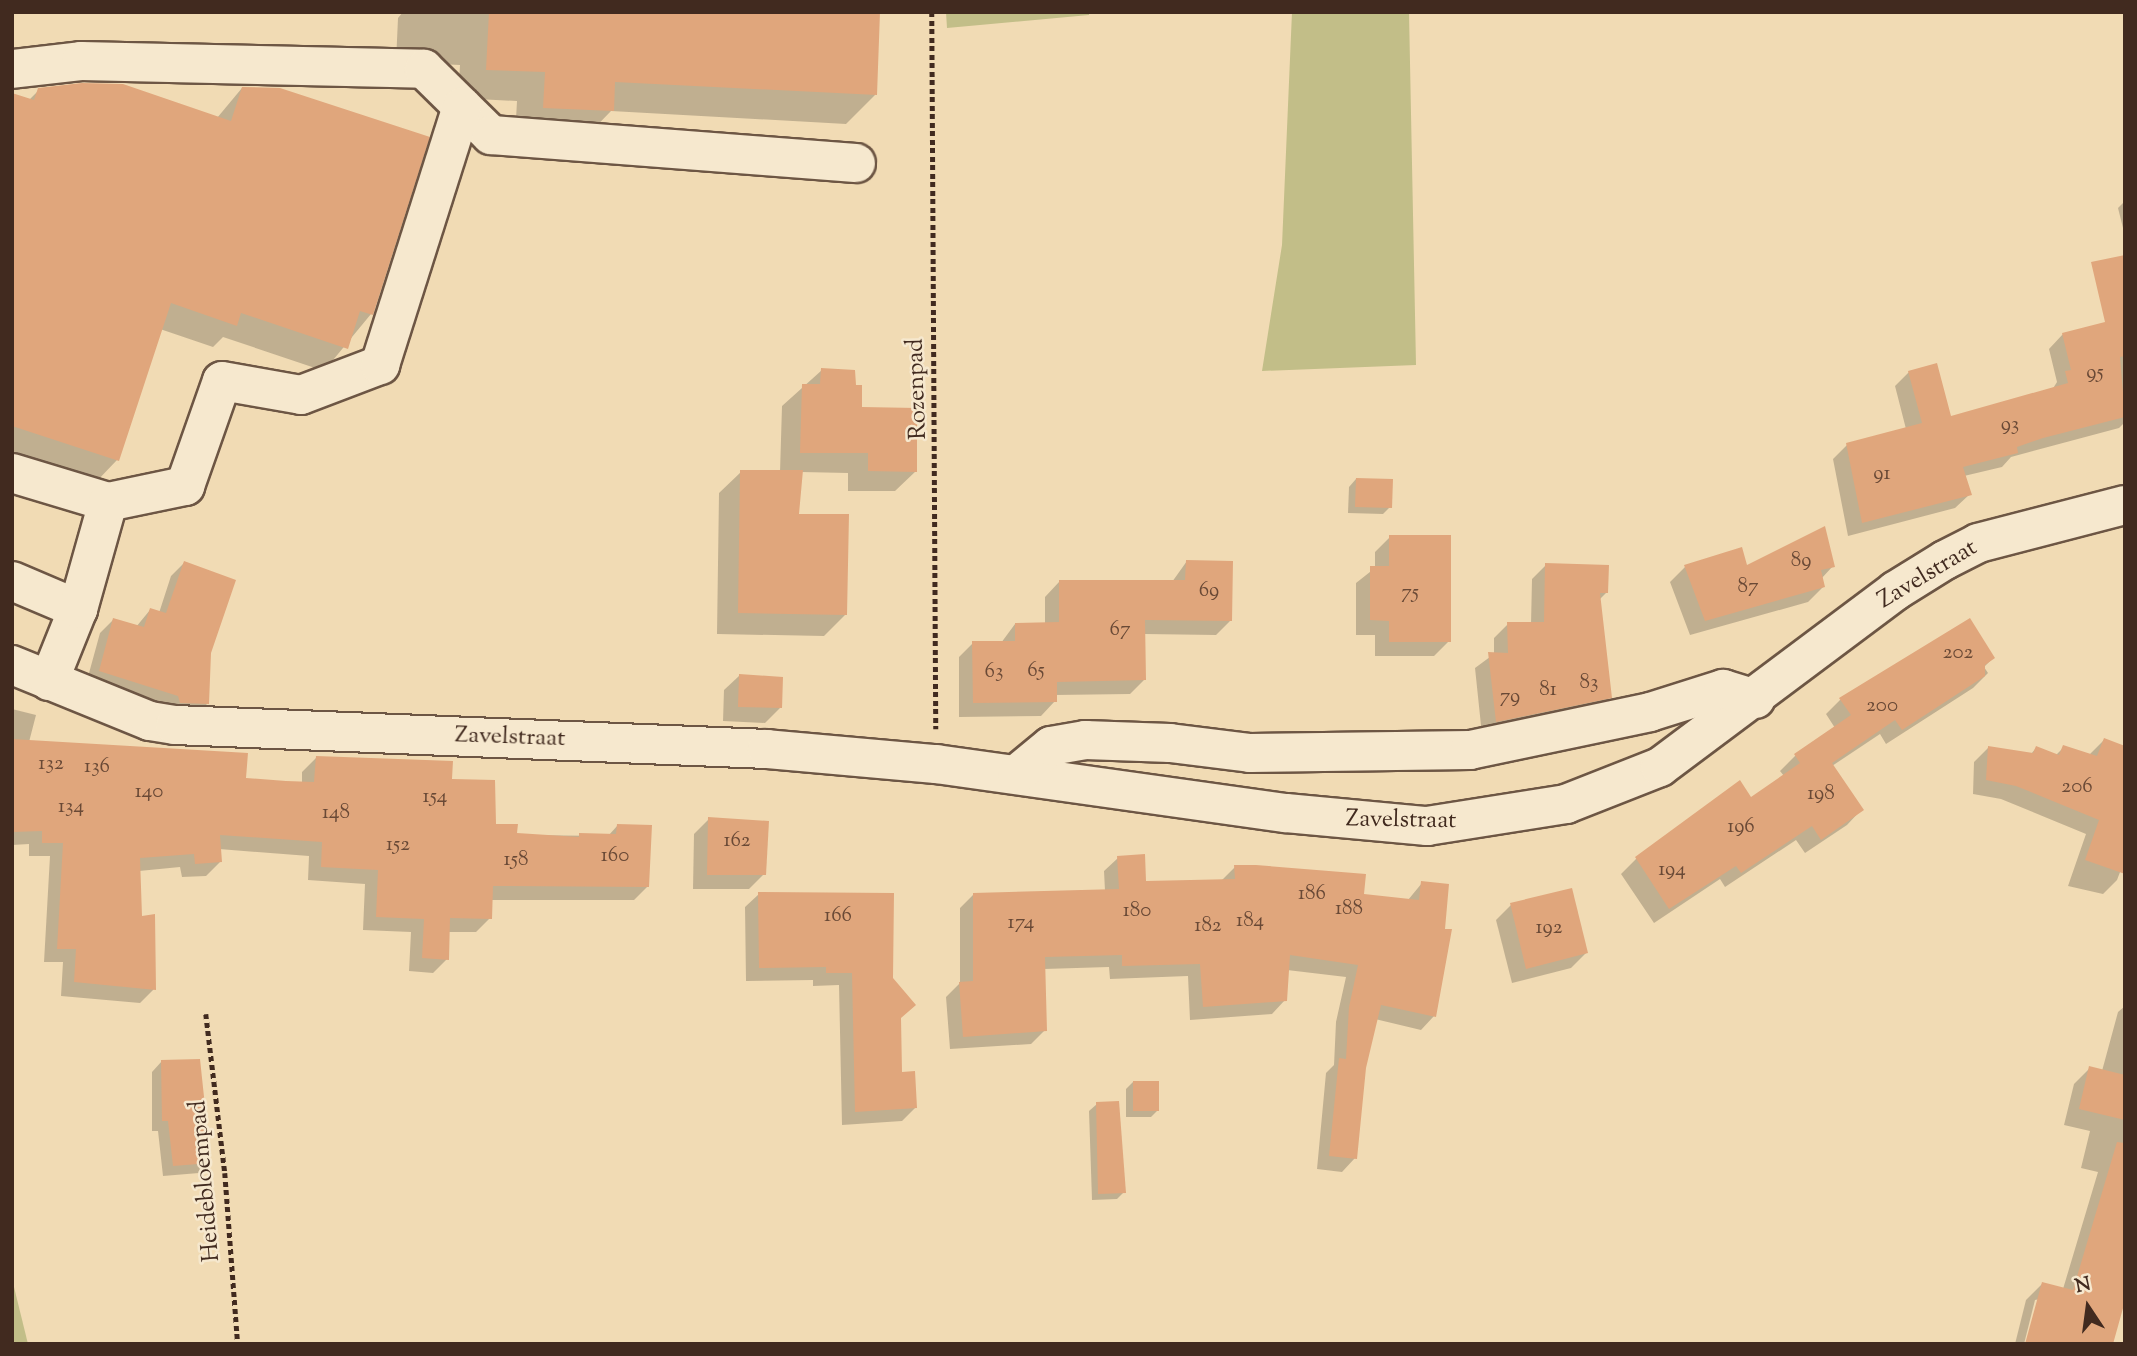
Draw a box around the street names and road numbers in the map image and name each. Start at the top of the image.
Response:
street label: Rozenpad [902,338,934,440]
street label: Zavelstraat [1873,534,1983,616]
street label: Zavelstraat [454,722,566,754]
street label: Zavelstraat [1345,806,1457,836]
street label: Heidebloempad [185,1099,227,1263]

